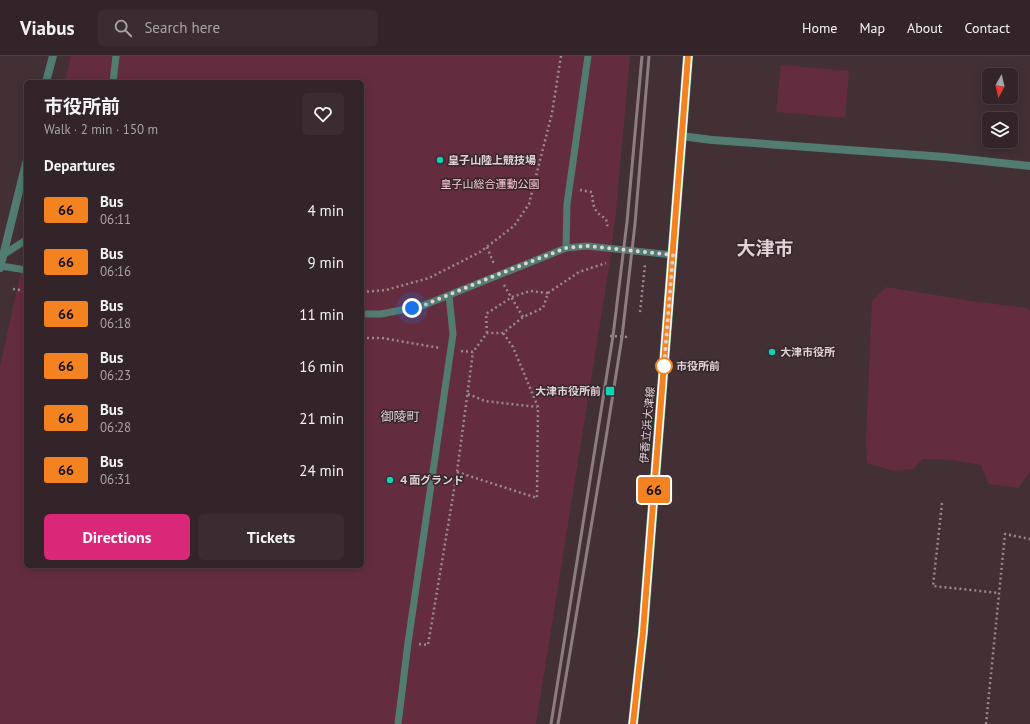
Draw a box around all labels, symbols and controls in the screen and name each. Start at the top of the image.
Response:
search box [98,10,378,46]
text: Viabus [20,16,74,40]
icon: search [112,17,134,39]
text: Search here [144,18,220,37]
text: Home [802,19,837,37]
text: Map [859,19,885,37]
text: About [907,19,943,37]
text: Contact [965,19,1010,37]
north arrow [982,68,1018,104]
map controls [982,68,1018,148]
button: heart [302,93,344,135]
text: 市役所前 [44,94,120,118]
button: layers [982,112,1018,148]
text: Walk · 2 min · 150 m [44,121,158,138]
place label: 皇子山陸上競技場 [448,153,536,167]
marker: 皇子山陸上競技場 [435,155,445,165]
text: Departures [44,156,115,175]
park label: 皇子山総合運動公園 [441,177,540,191]
text: Bus [100,192,123,211]
text: 66 [58,201,74,219]
text: 4 min [307,201,344,220]
text: 06:11 [100,211,131,228]
district label: 大津市 [736,236,794,260]
text: Bus [100,244,123,263]
text: 66 [58,253,74,271]
text: 9 min [307,253,344,272]
text: 06:16 [100,263,131,280]
text: Bus [100,296,123,315]
your location [402,298,422,318]
text: 66 [58,305,74,323]
text: 11 min [299,305,344,324]
text: 06:18 [100,315,131,332]
place label: 大津市役所 [780,345,835,359]
marker: 大津市役所 [767,347,777,357]
text: Bus [100,348,123,367]
text: 66 [58,357,74,375]
text: 16 min [299,357,344,376]
marker: 市役所前 [655,357,673,375]
place label: 市役所前 [676,359,720,373]
text: 06:23 [100,367,131,384]
place label: 大津市役所前 [535,384,601,398]
marker: 大津市役所前 [604,385,616,397]
street label: 伊香立浜大津線 [637,386,657,464]
text: Bus [100,400,123,419]
district label: 御陵町 [380,408,420,425]
text: 66 [58,409,74,427]
text: 21 min [299,409,344,428]
text: 06:28 [100,419,131,436]
text: Bus [100,452,123,471]
text: 66 [58,461,74,479]
text: 24 min [299,461,344,480]
text: 06:31 [100,471,131,488]
place label: ４面グランド [398,473,464,487]
marker: ４面グランド [385,475,395,485]
line badge: 66 [636,477,672,503]
text: 66 [646,481,662,499]
button: Directions [44,514,190,560]
button: Tickets [198,514,344,560]

